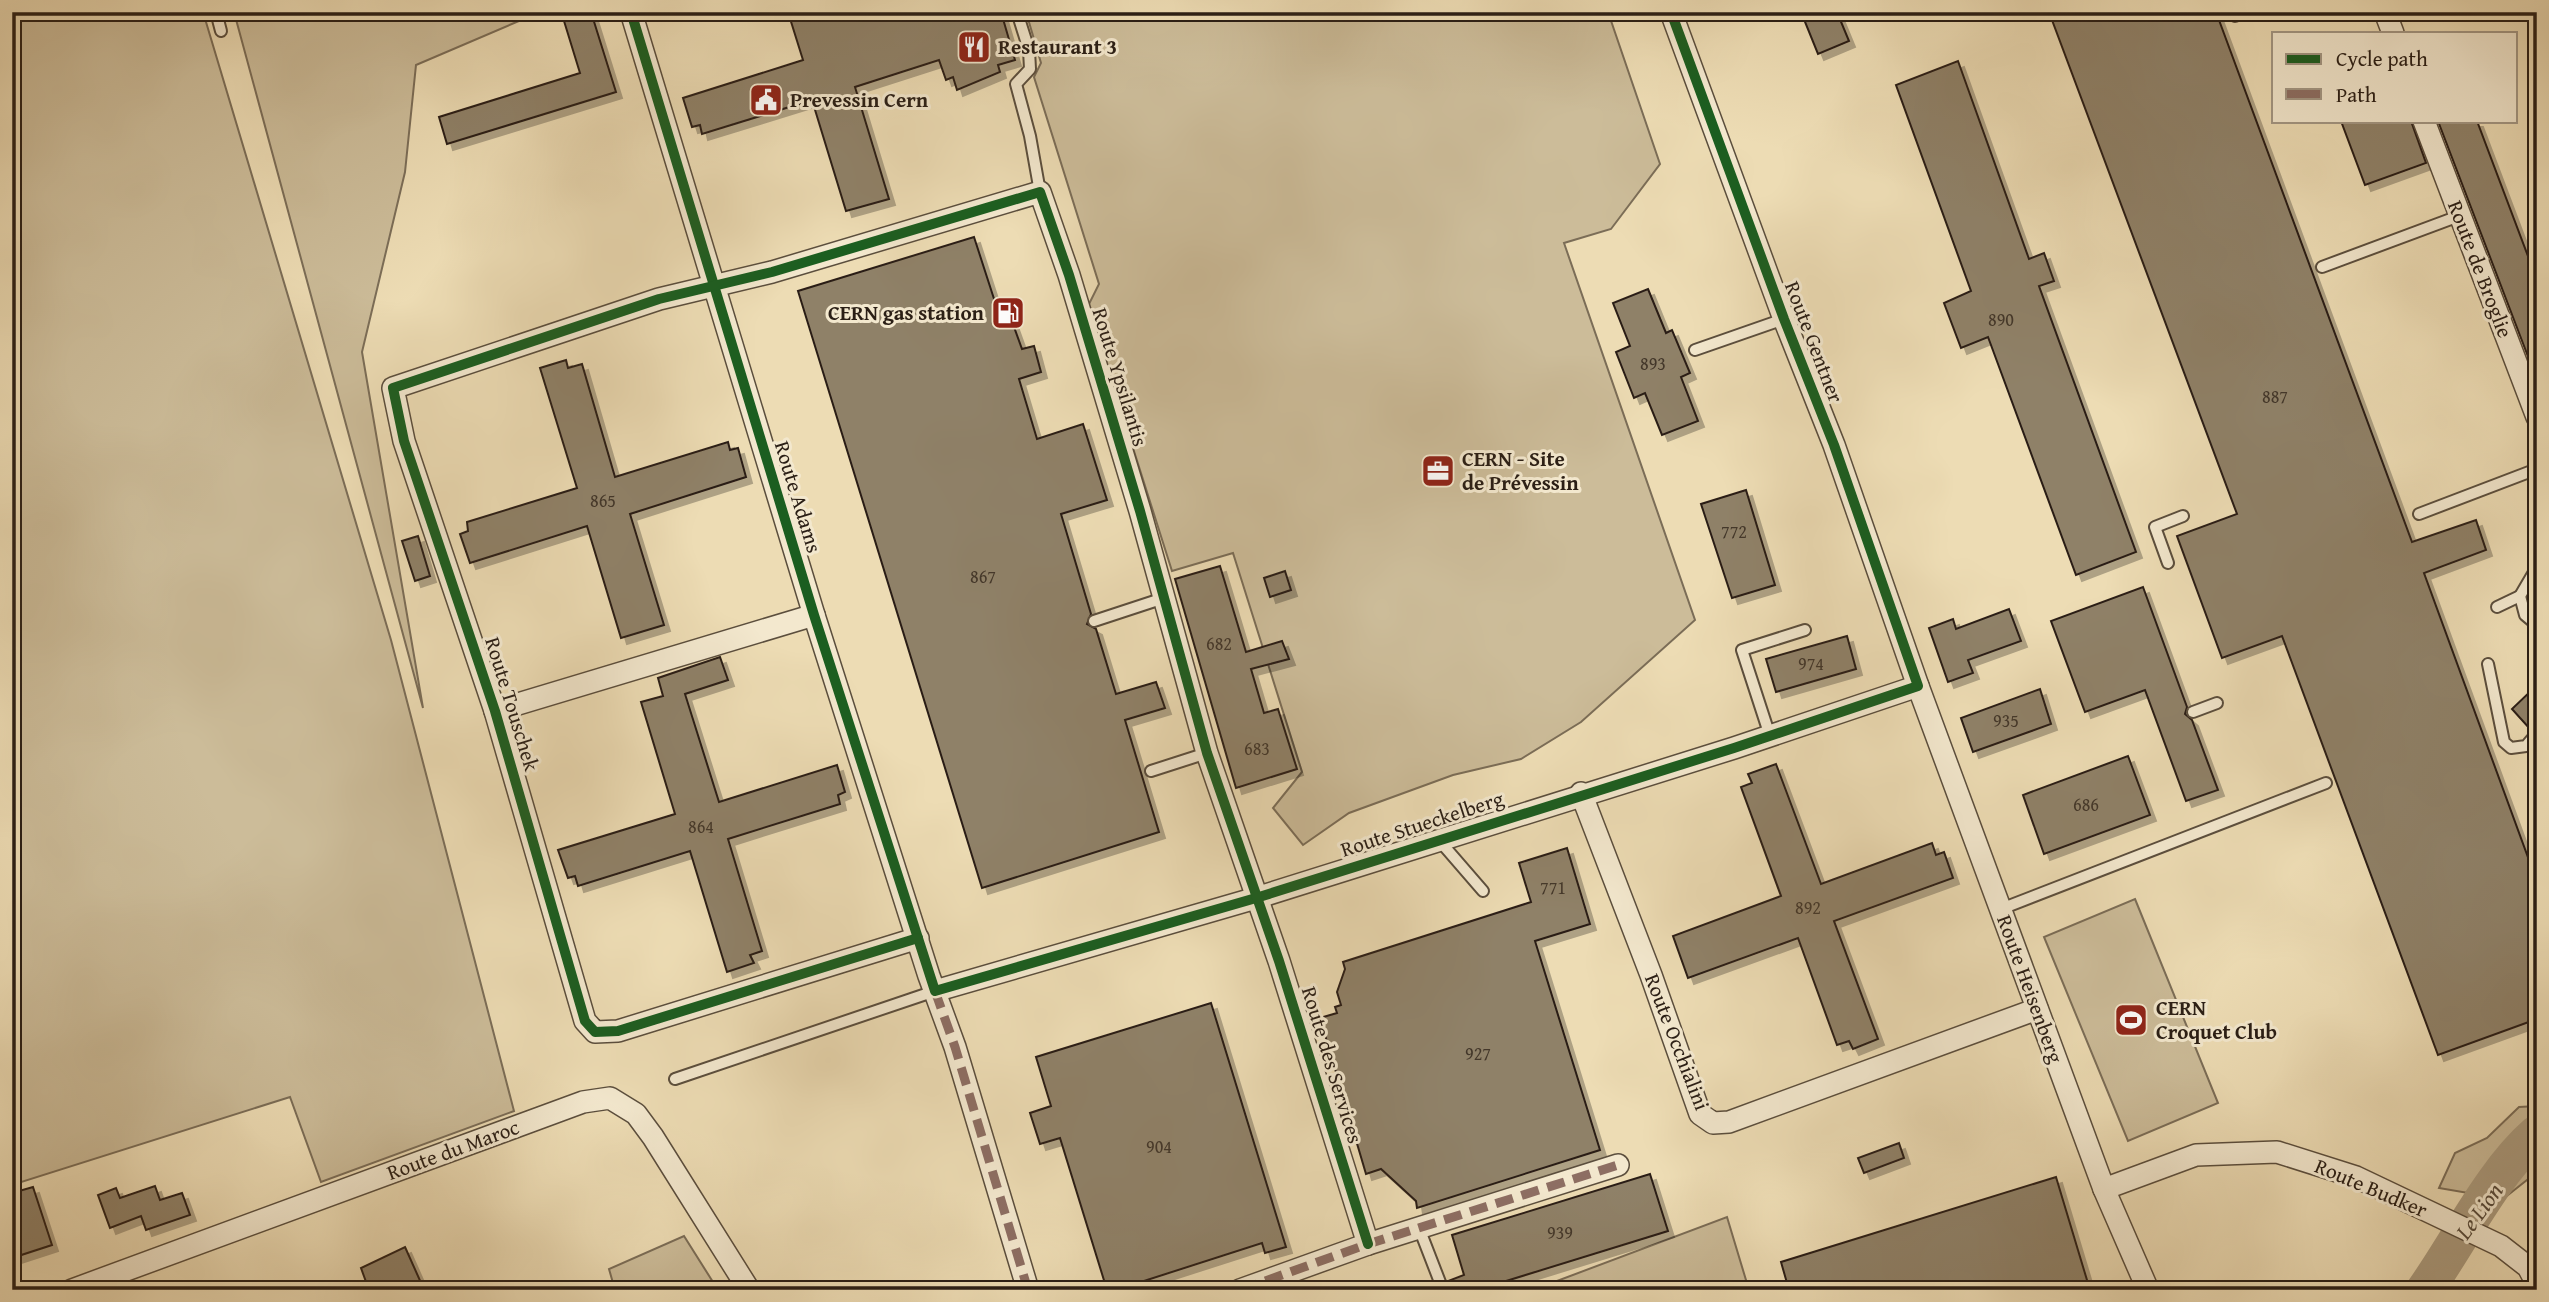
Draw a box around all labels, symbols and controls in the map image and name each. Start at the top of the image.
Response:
restaurant icon: Restaurant 3 [955,28,993,66]
place label: Restaurant 3 [998,31,1117,62]
legend [2272,32,2518,122]
text: Cycle path [2336,43,2428,74]
text: Path [2336,79,2377,110]
public building icon: Prevessin Cern [747,81,785,119]
place label: Prevessin Cern [790,84,929,115]
street label: Route de Broglie [2440,196,2521,342]
street label: Route Gentner [1777,277,1852,407]
fuel station icon: CERN gas station [989,294,1027,332]
place label: CERN gas station [828,297,985,328]
street label: Route Ypsilantis [1085,304,1156,450]
house number: 890 [1988,306,2014,333]
house number: 893 [1640,350,1666,377]
house number: 887 [2262,383,2288,410]
street label: Route Adams [767,437,830,557]
place label: CERN - Site de Prévessin [1462,443,1579,498]
office icon: CERN - Site de Prévessin [1419,452,1457,490]
house number: 865 [590,487,616,514]
house number: 772 [1721,518,1747,545]
house number: 867 [970,563,996,590]
house number: 682 [1206,630,1232,657]
street label: Route Touschek [477,633,548,775]
house number: 974 [1798,650,1824,677]
house number: 935 [1993,707,2019,734]
house number: 683 [1244,735,1270,762]
street label: Route Stueckelberg [1336,782,1508,864]
house number: 686 [2073,791,2099,818]
house number: 864 [688,813,714,840]
house number: 771 [1540,874,1566,901]
house number: 892 [1795,894,1821,921]
street label: Route Heisenberg [1989,910,2072,1068]
street label: Route Occhialini [1637,969,1718,1115]
street label: Route des Services [1294,983,1371,1147]
place label: CERN Croquet Club [2156,992,2277,1047]
sports icon: CERN Croquet Club [2112,1001,2150,1039]
house number: 927 [1465,1040,1491,1067]
street label: Route du Maroc [382,1111,523,1188]
house number: 904 [1146,1133,1172,1160]
street label: Route Budker [2310,1150,2432,1225]
water label: Le Lion [2446,1175,2511,1246]
house number: 939 [1547,1219,1573,1246]

